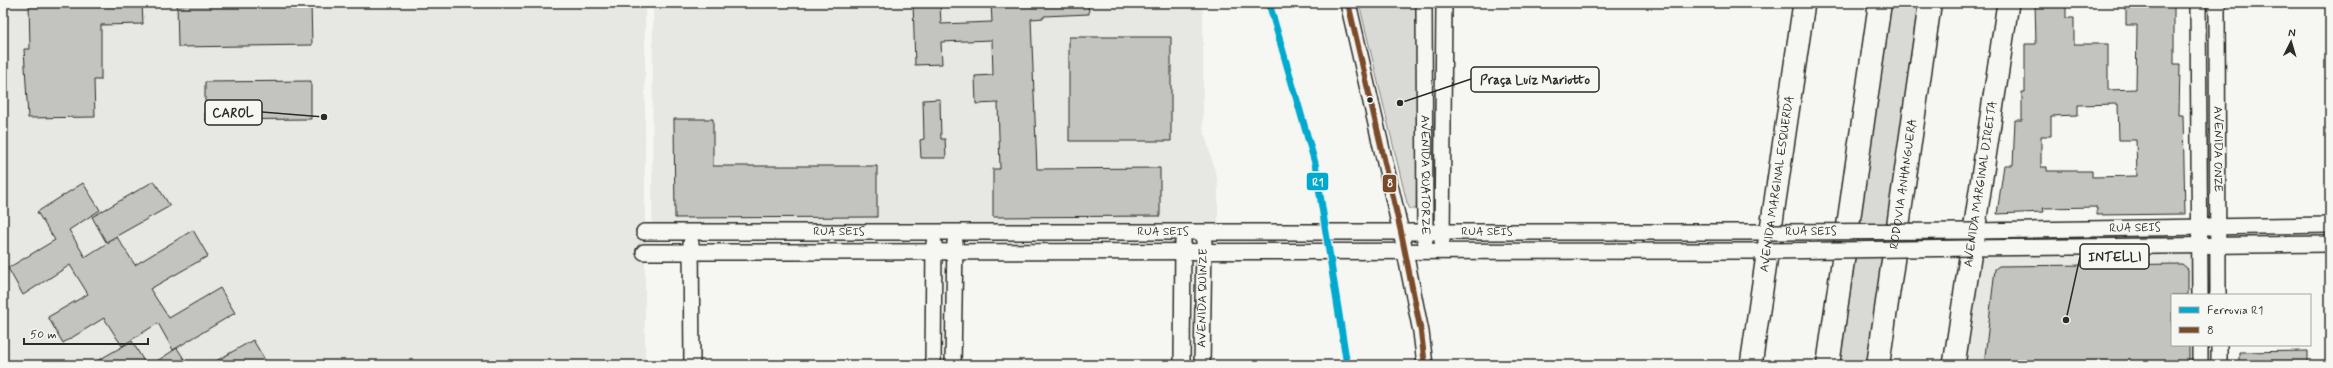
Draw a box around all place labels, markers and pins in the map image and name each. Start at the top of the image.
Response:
callout: Praça Luiz Mariotto [1471,67,1599,92]
unlabelled marker [1365,95,1375,105]
callout: CAROL [205,100,262,125]
callout: INTELLI [2080,244,2149,269]

